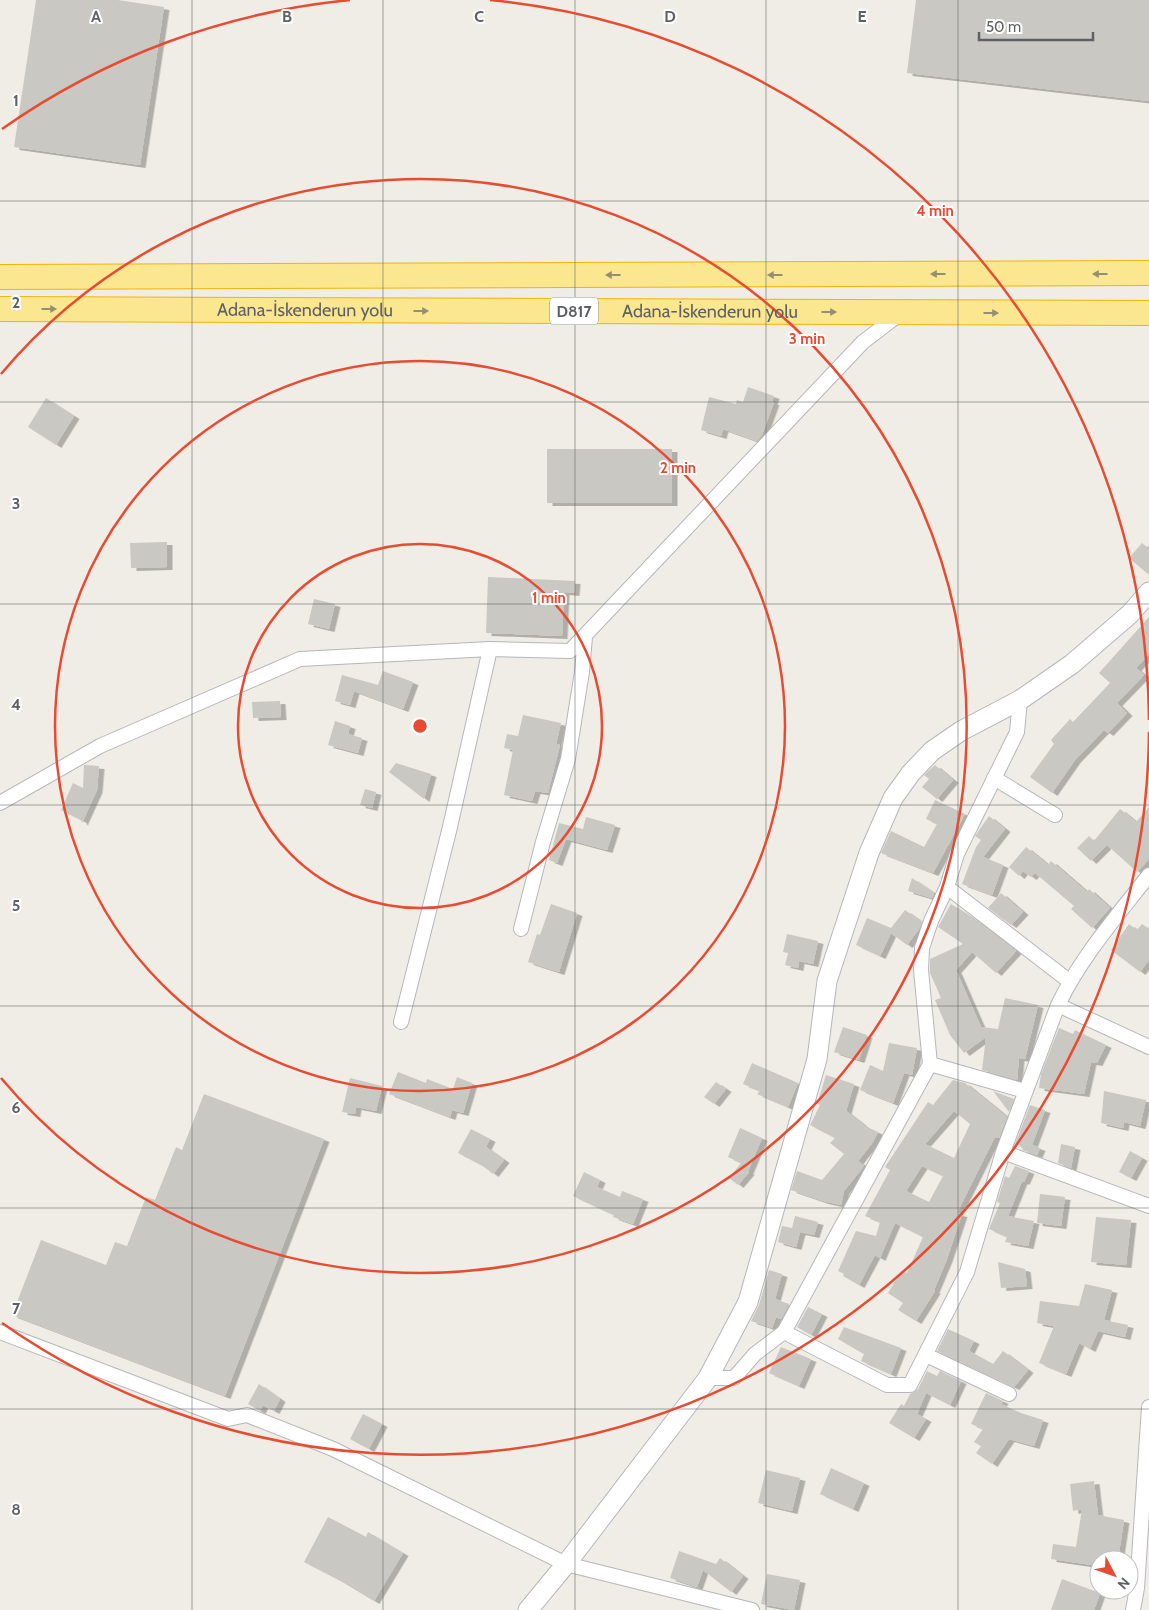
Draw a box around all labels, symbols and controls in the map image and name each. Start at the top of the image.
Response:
text: A [91,7,101,26]
text: B [282,7,292,26]
text: C [474,7,484,26]
text: D [664,7,676,26]
text: E [857,7,867,26]
scale bar [979,10,1093,42]
text: 50 m [986,18,1021,36]
text: 1 [13,91,19,110]
text: 4 min [916,202,954,220]
one-way arrow [930,270,946,278]
one-way arrow [1092,270,1108,278]
one-way arrow [605,271,621,279]
one-way arrow [767,271,783,279]
text: 2 [12,293,20,312]
road number: D817 [550,298,598,324]
street label: Adana-İskenderun yolu [217,299,393,321]
street label: Adana-İskenderun yolu [622,300,798,323]
one-way arrow [41,305,57,313]
one-way arrow [413,307,429,315]
one-way arrow [821,308,837,316]
one-way arrow [983,309,999,317]
text: 3 min [789,330,825,348]
text: 2 min [660,459,696,477]
text: 3 [12,494,20,513]
text: 1 min [532,589,566,607]
text: 4 [11,695,21,714]
centre of rings [411,717,429,735]
text: 5 [12,896,20,915]
text: 6 [12,1098,21,1117]
text: 7 [12,1299,21,1318]
text: 8 [11,1500,21,1519]
north arrow [1089,1550,1139,1600]
text: N [1114,1574,1134,1593]

